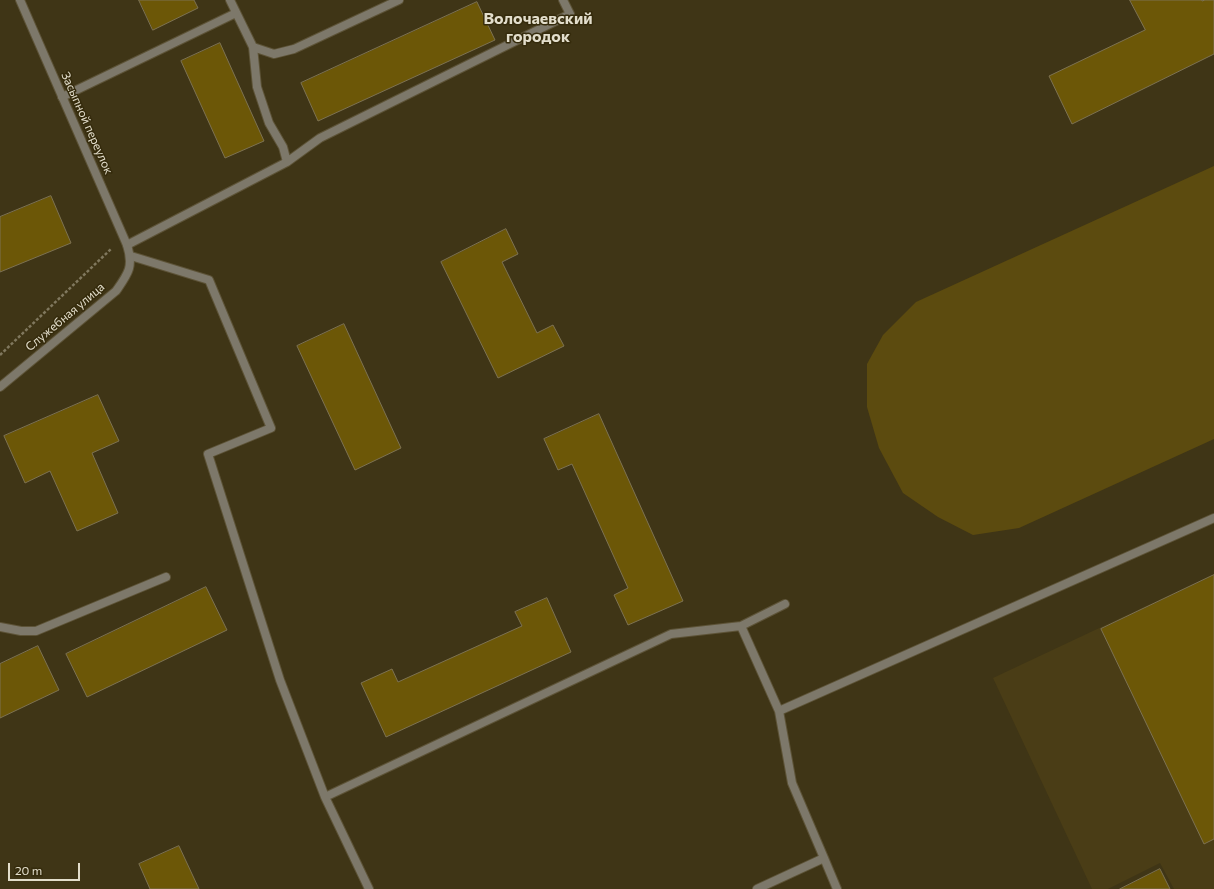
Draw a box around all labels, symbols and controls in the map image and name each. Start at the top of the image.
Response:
district label: Волочаевский городок [483,9,593,47]
street label: Засыпной переулок [58,70,116,176]
street label: Служебная улица [23,280,107,354]
scale bar [10,855,82,881]
text: 20 m [15,863,42,877]

